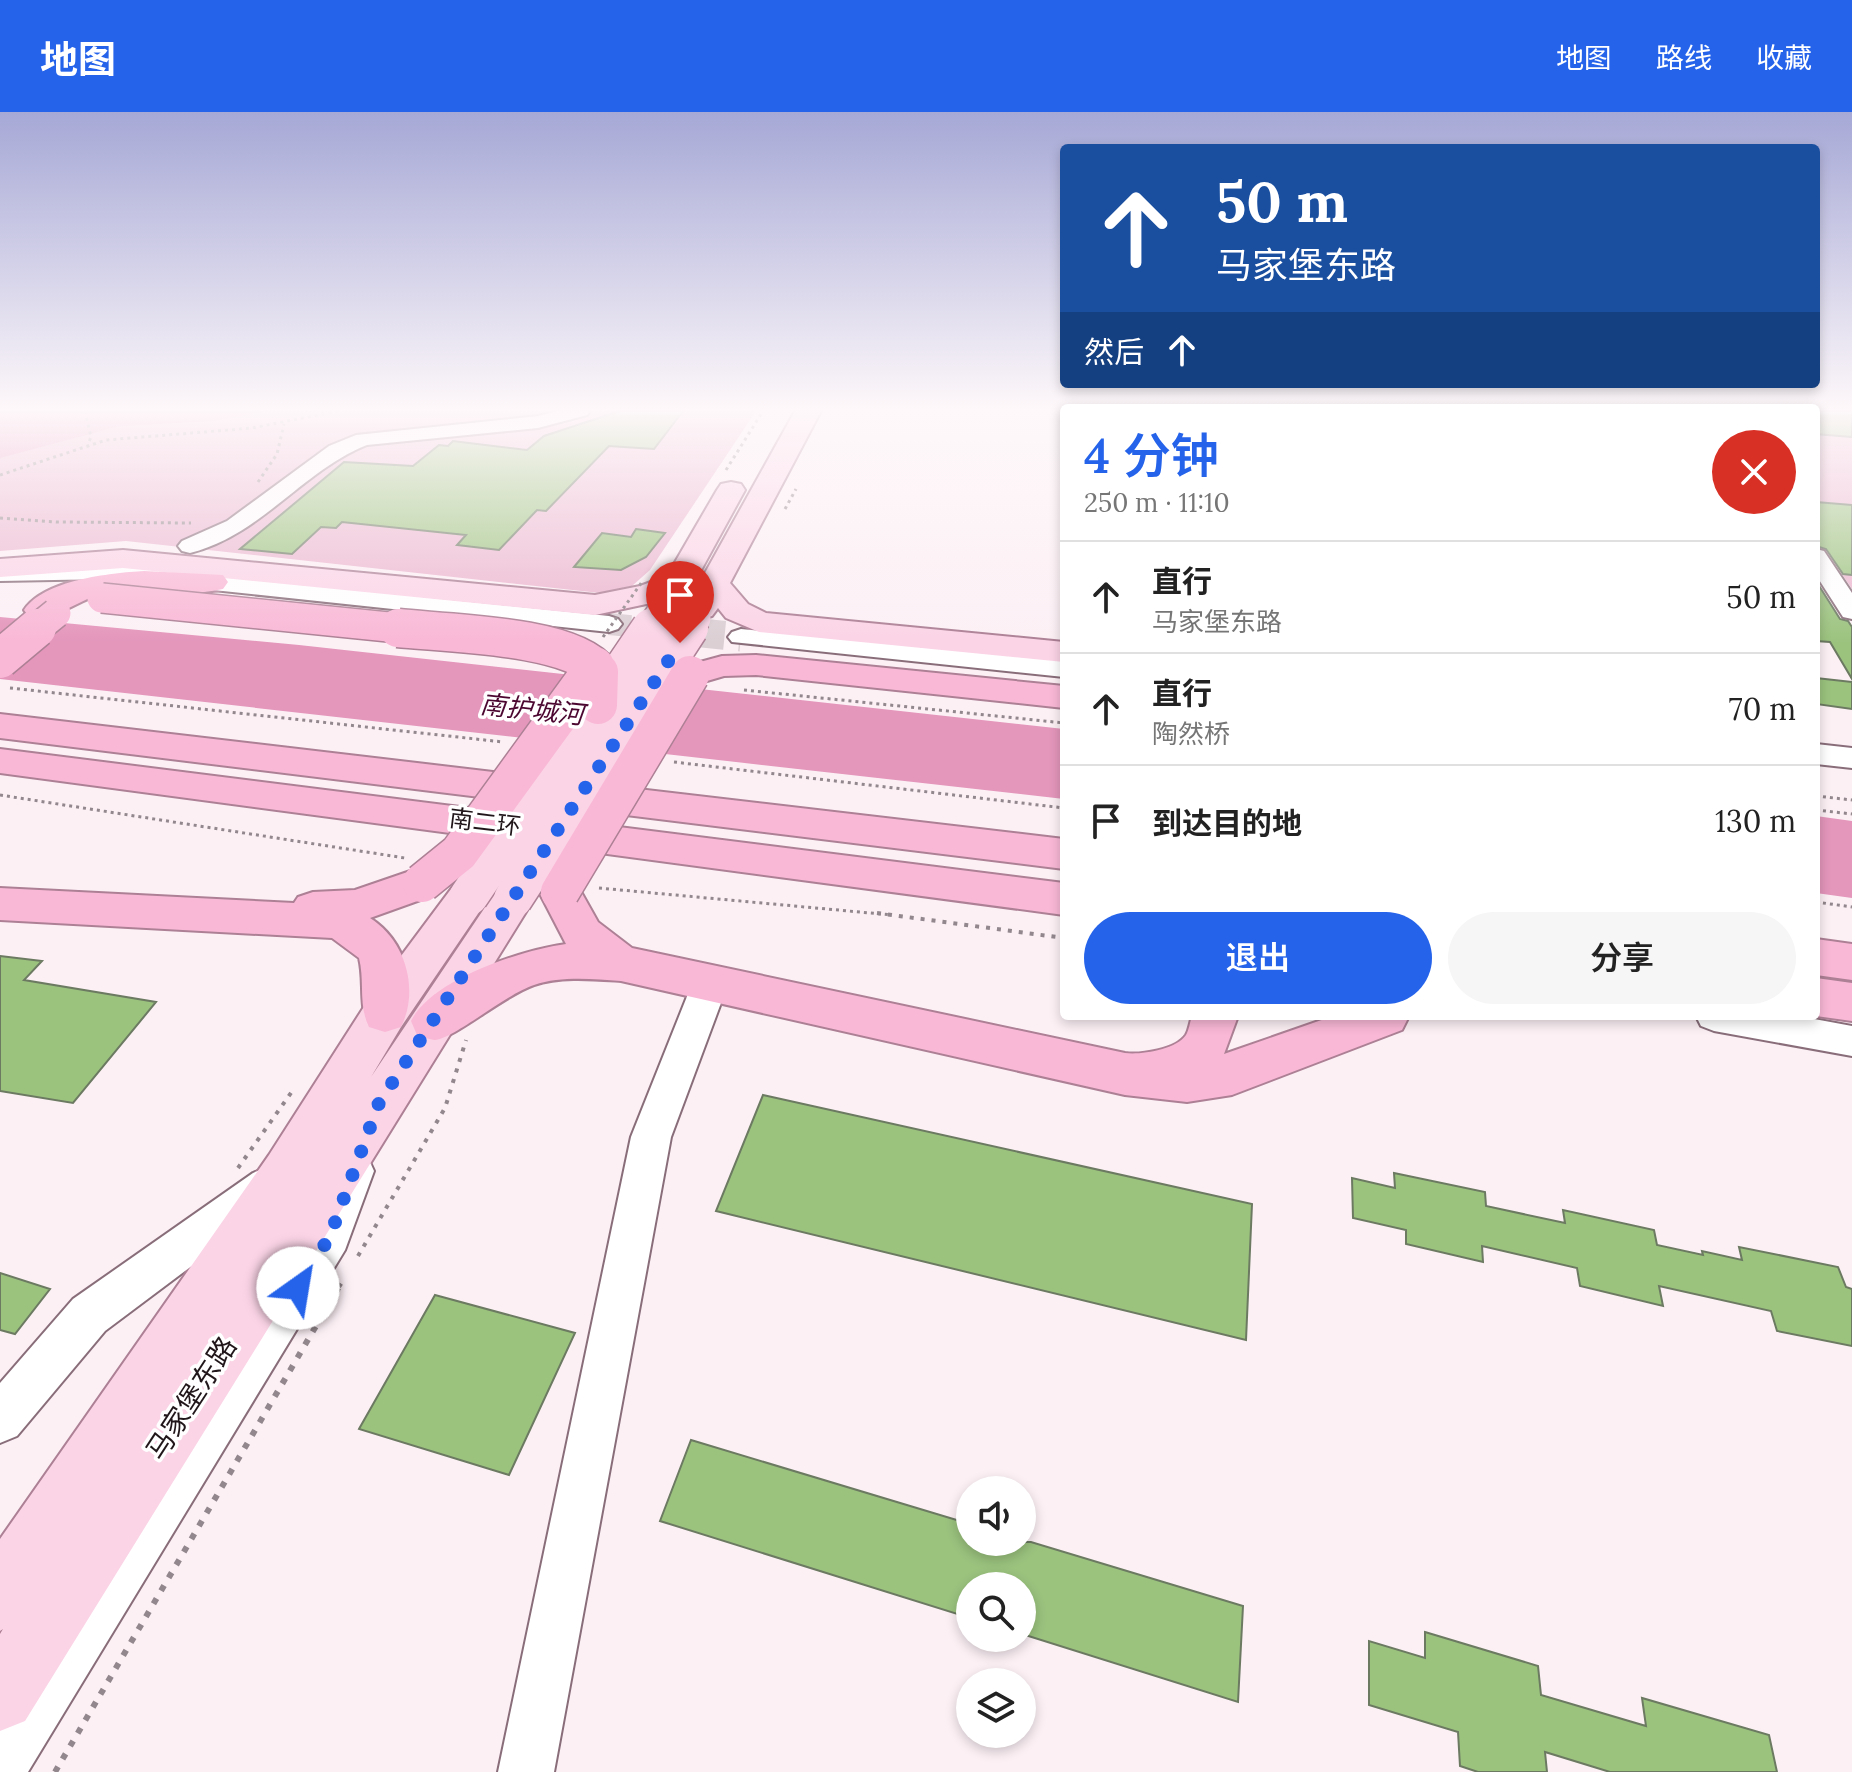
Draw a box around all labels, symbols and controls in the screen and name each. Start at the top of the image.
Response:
text: 地图 [40,35,116,83]
text: 地图 [1556,40,1612,76]
text: 路线 [1656,40,1712,76]
text: 收藏 [1756,40,1812,76]
text: 50 m [1216,166,1348,237]
icon: ahead [1084,176,1188,280]
text: 马家堡东路 [1216,242,1396,288]
icon: ahead [1160,328,1204,372]
text: 然后 [1084,333,1144,371]
text: 4 分钟 [1084,425,1219,486]
button: close [1712,430,1796,514]
text: 250 m · 11:10 [1084,486,1230,519]
pin [646,561,714,643]
text: 直行 [1152,562,1212,600]
icon: arrive [658,573,702,617]
icon: ahead [1084,575,1128,619]
text: 50 m [1726,578,1796,616]
text: 马家堡东路 [1152,605,1282,638]
text: 直行 [1152,674,1212,712]
water label: 南护城河 [479,687,590,731]
icon: ahead [1084,687,1128,731]
text: 70 m [1729,690,1796,728]
text: 陶然桥 [1152,717,1230,750]
icon: arrive [1084,799,1128,843]
street label: 南二环 [447,802,523,842]
text: 130 m [1715,802,1796,840]
text: 到达目的地 [1152,804,1302,842]
button: 退出 [1084,912,1432,1004]
button: 分享 [1448,912,1796,1004]
position arrow [256,1246,340,1330]
street label: 马家堡东路 [138,1329,244,1467]
map controls [956,1476,1036,1748]
button: sound [956,1476,1036,1556]
button: search [956,1572,1036,1652]
button: layers [956,1668,1036,1748]

